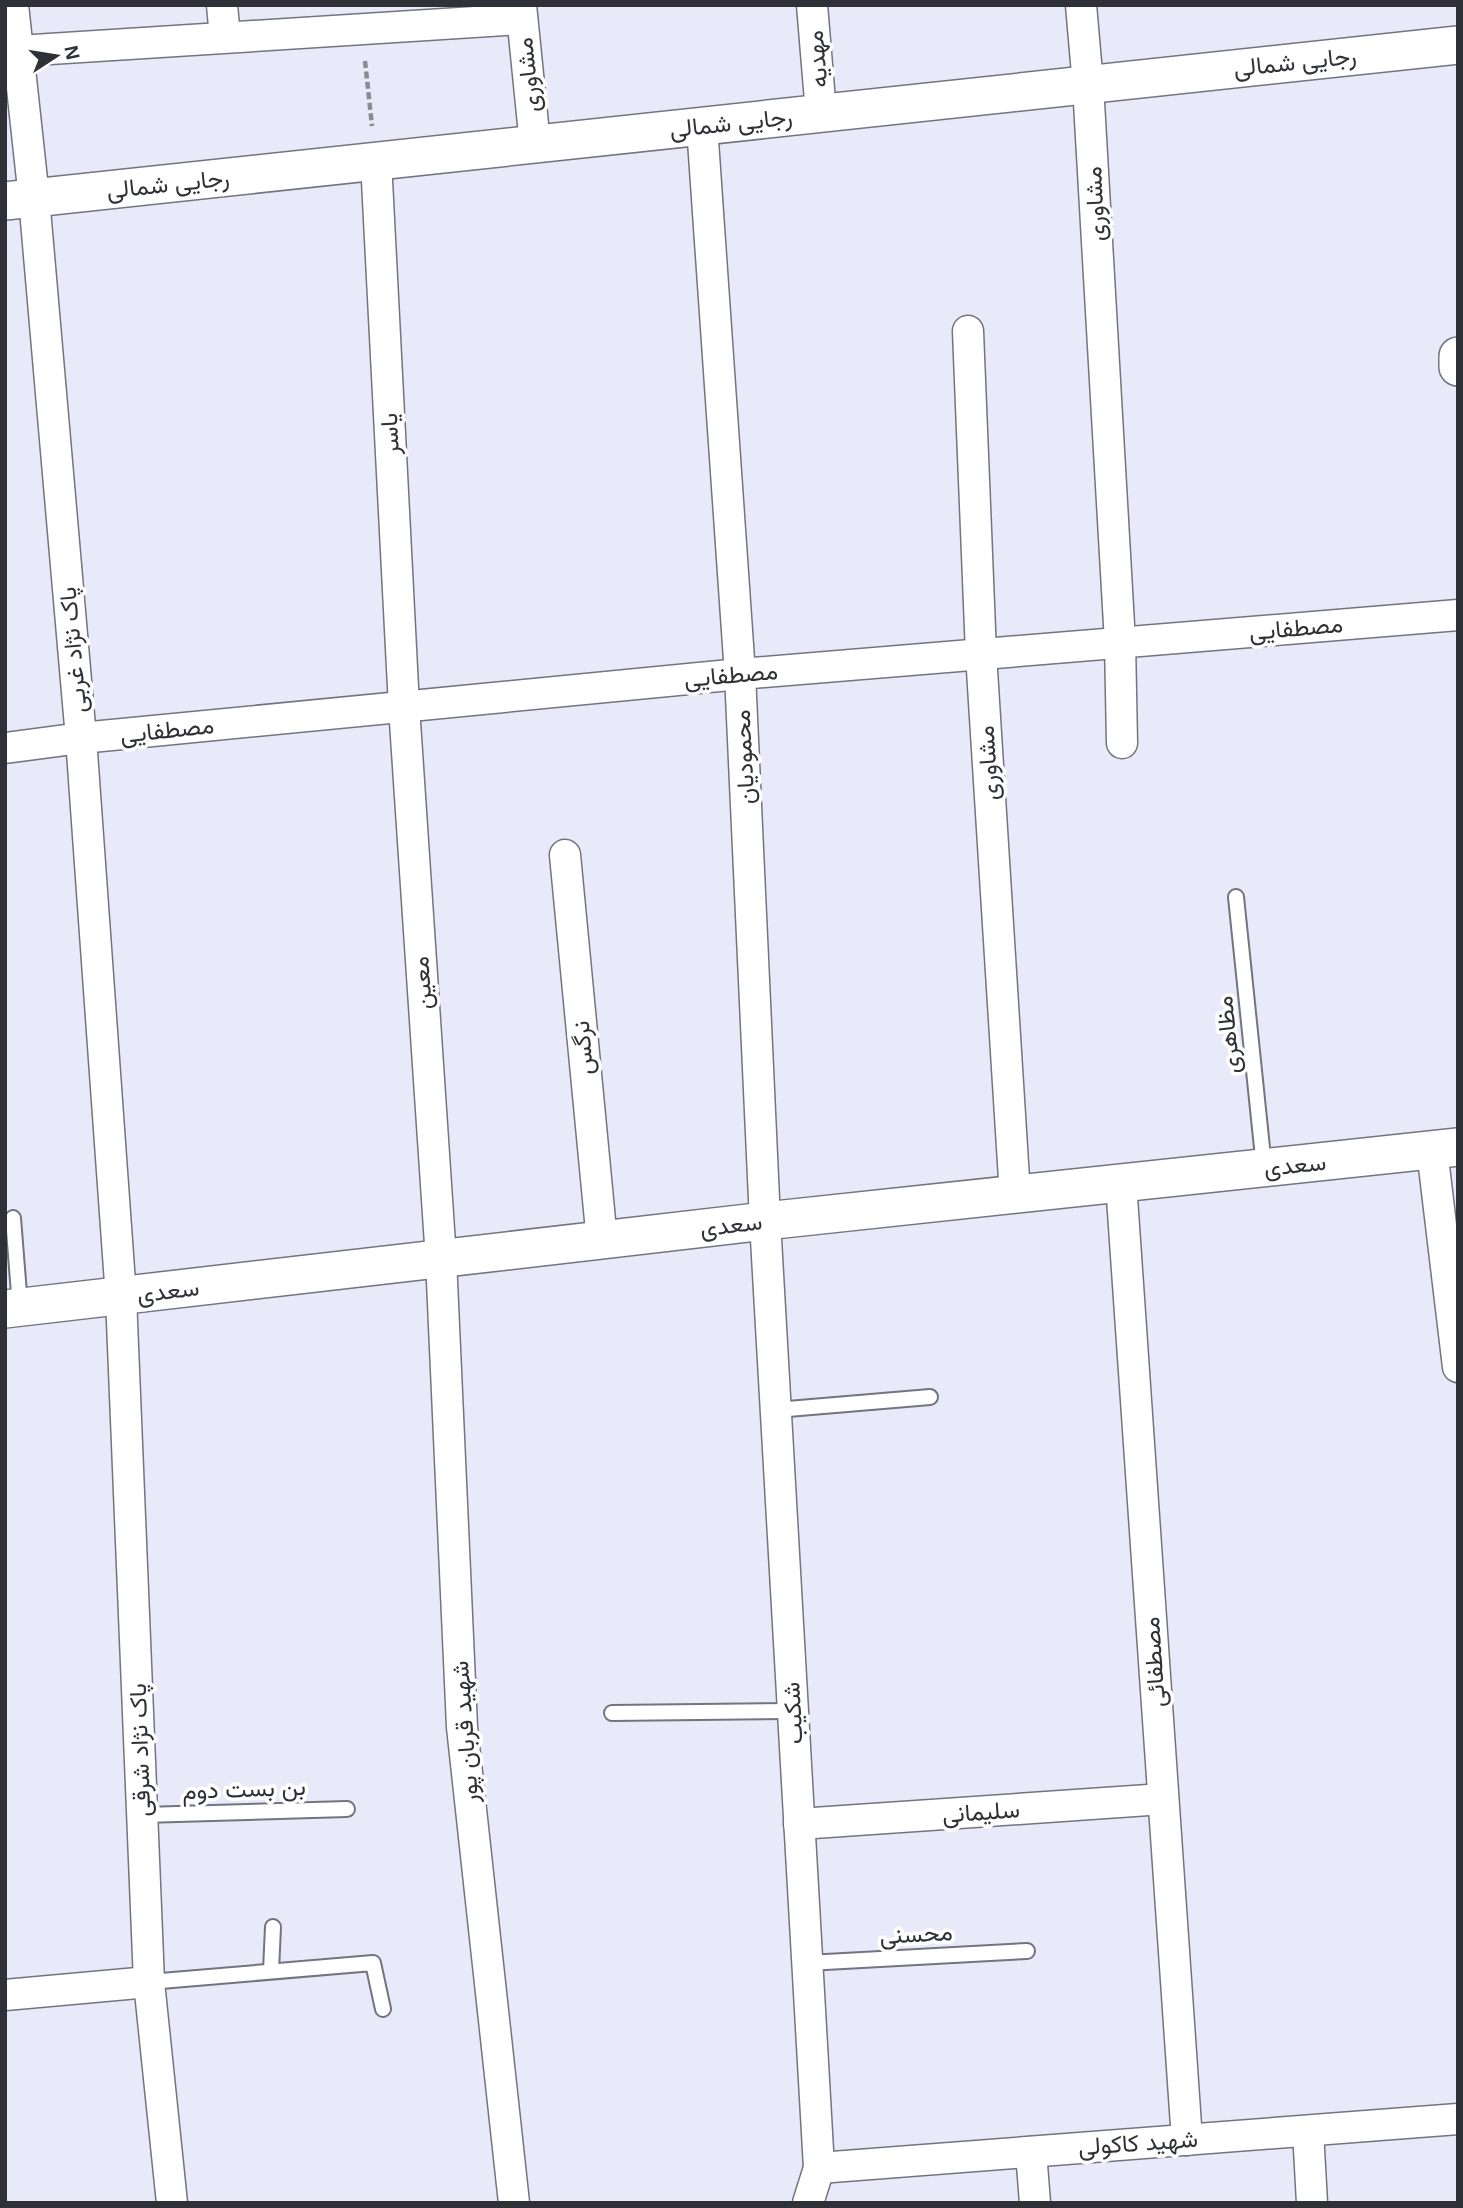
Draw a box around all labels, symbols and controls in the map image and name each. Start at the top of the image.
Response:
north arrow [21,21,91,91]
street label: مهدیه [801,29,834,89]
street label: مشاوری [510,36,547,114]
street label: رجایی شمالی [1232,42,1358,83]
text: N [60,44,84,61]
street label: رجایی شمالی [668,103,794,144]
street label: رجایی شمالی [105,164,231,205]
street label: مشاوری [1079,166,1112,242]
street label: یاسر [375,412,406,457]
street label: پاک نژاد غربی [54,586,94,714]
street label: مصطفایی [1248,610,1344,646]
street label: مصطفایی [683,657,779,693]
street label: محمودیان [728,709,761,805]
street label: مصطفایی [119,711,215,749]
street label: مشاوری [971,724,1006,801]
street label: معین [406,955,438,1011]
street label: مظاهری [1210,995,1247,1075]
street label: نرگس [567,1020,600,1076]
street label: سعدی [1263,1148,1327,1182]
street label: سعدی [698,1207,764,1243]
street label: سعدی [135,1273,201,1309]
street label: مصطفائی [1137,1616,1171,1708]
street label: شهید قربان پور [446,1660,486,1805]
street label: شکیب [777,1681,809,1745]
street label: پاک نژاد شرقی [124,1683,158,1817]
street label: بن بست دوم [182,1773,306,1807]
street label: سلیمانی [941,1795,1021,1829]
street label: محسنی [879,1918,953,1950]
street label: شهید کاکولی [1077,2125,1199,2162]

